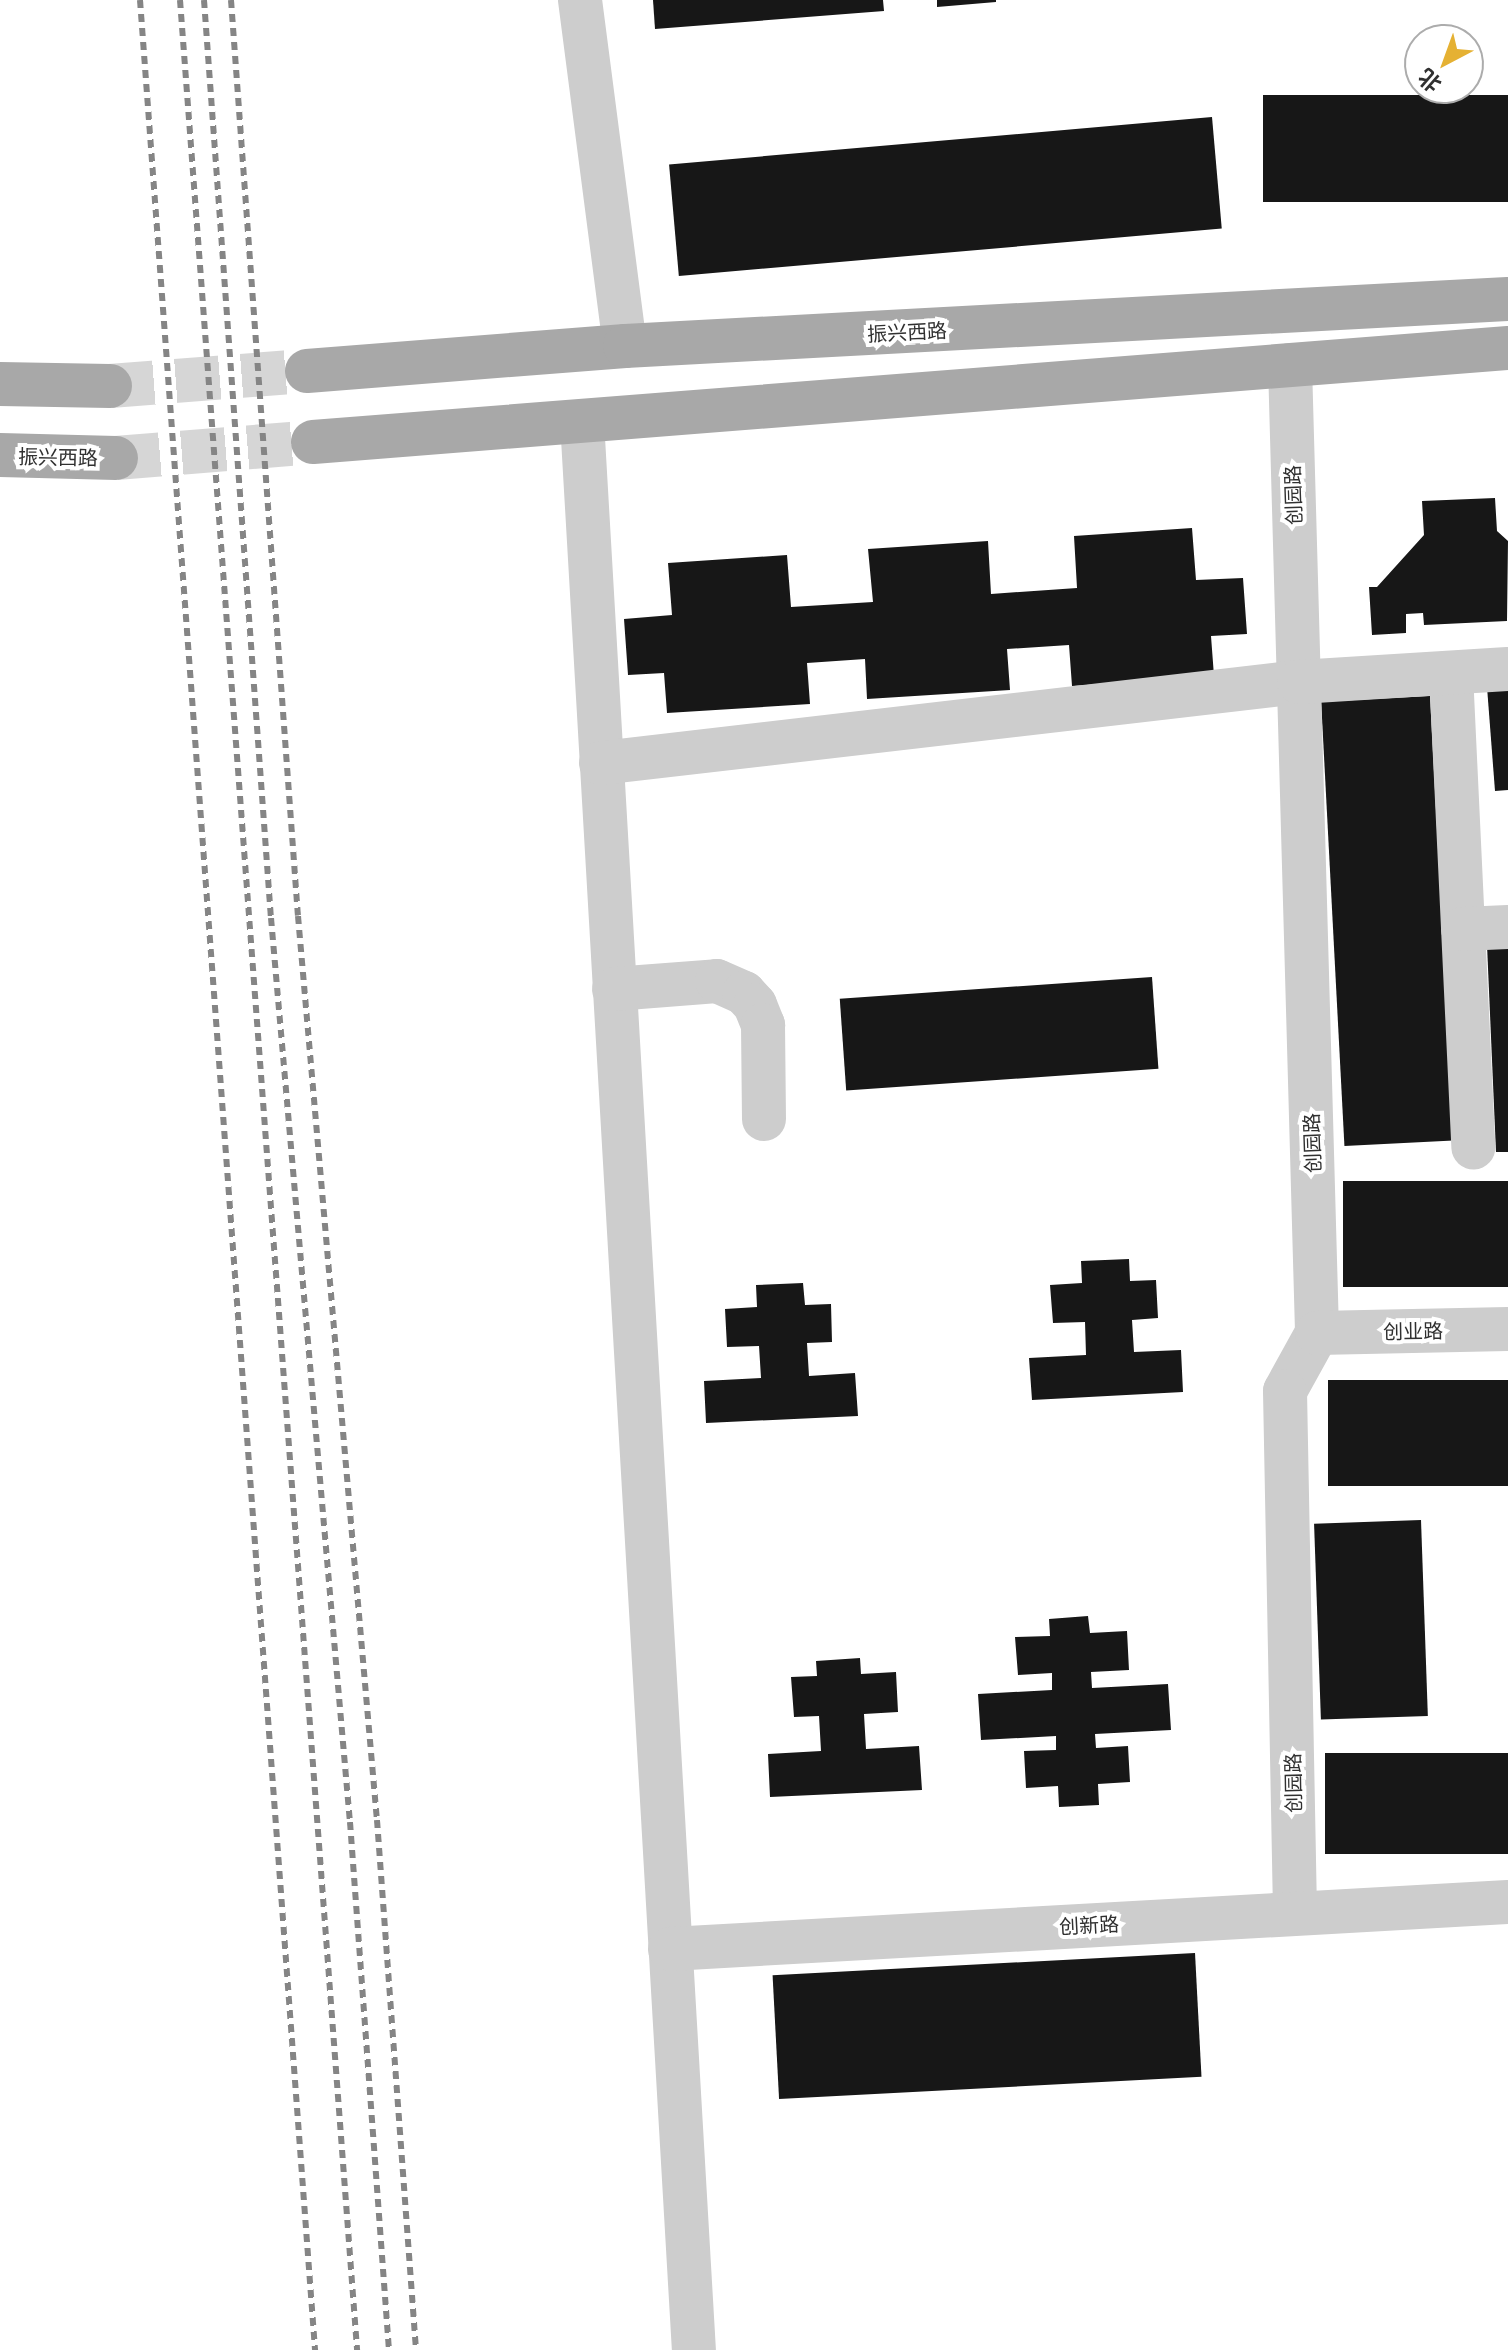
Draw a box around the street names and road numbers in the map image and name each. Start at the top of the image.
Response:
street label: 振兴西路 [866,318,948,346]
street label: 振兴西路 [18,444,98,470]
street label: 创园路 [1280,465,1306,525]
street label: 创园路 [1299,1113,1325,1173]
street label: 创业路 [1383,1318,1443,1344]
street label: 创园路 [1280,1753,1306,1813]
street label: 创新路 [1058,1911,1120,1939]

